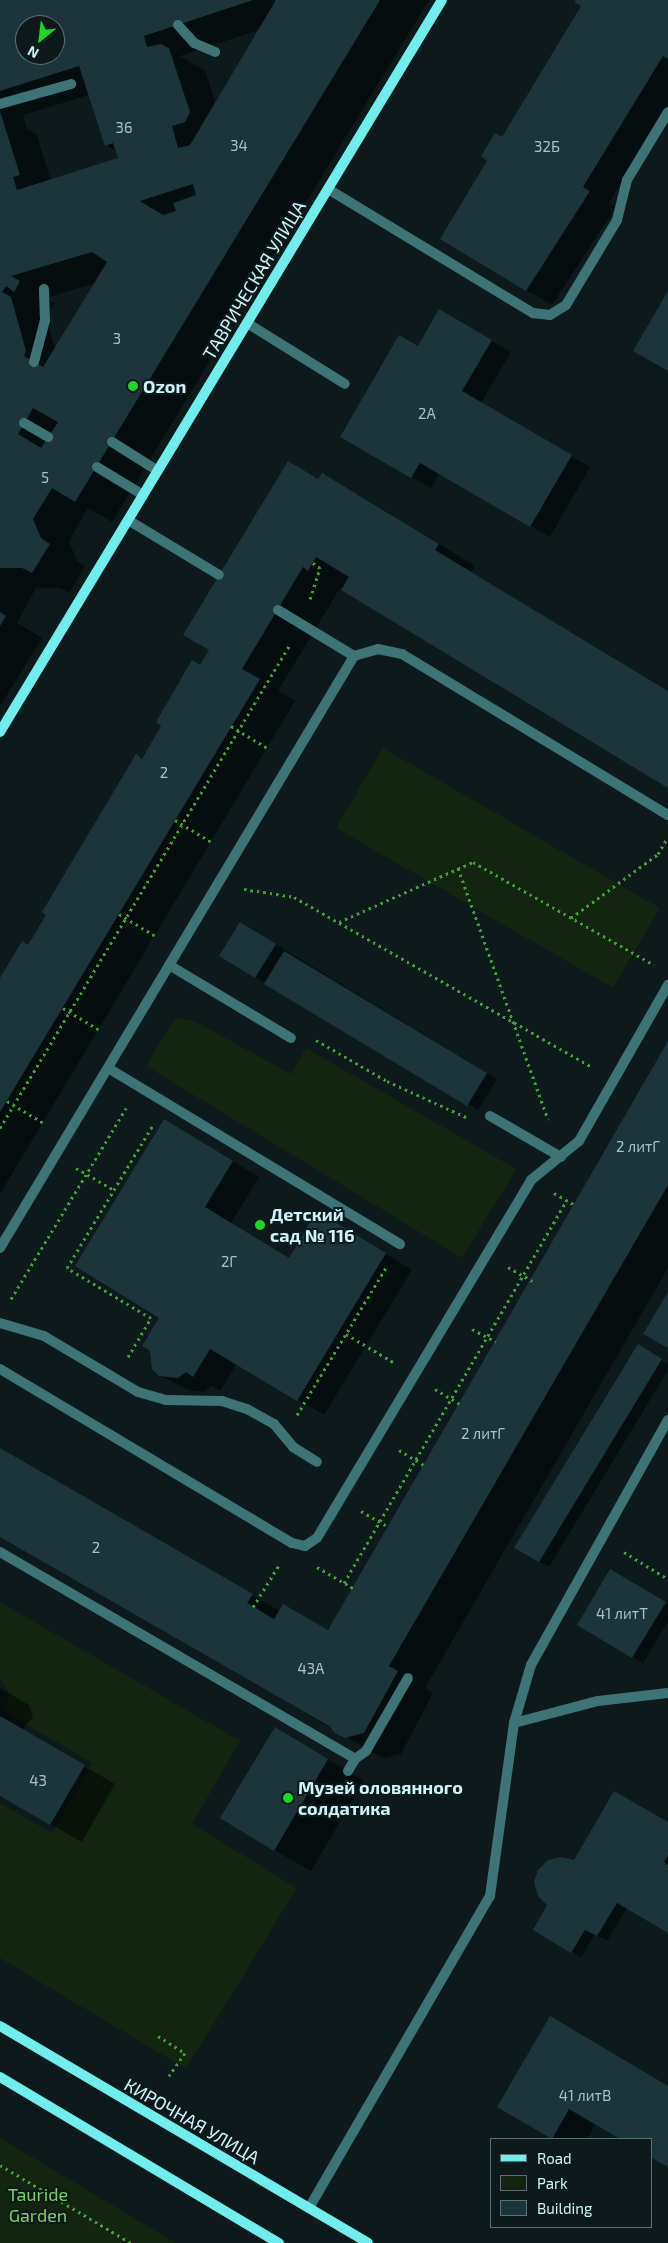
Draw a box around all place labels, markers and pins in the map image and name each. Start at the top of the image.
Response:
place label: Ozon [143,375,186,397]
marker: Ozon [127,380,139,392]
place label: Детский сад № 116 [270,1204,355,1246]
marker: Детский сад № 116 [254,1219,266,1231]
place label: Музей оловянного солдатика [298,1777,463,1820]
marker: Музей оловянного солдатика [282,1792,294,1804]

